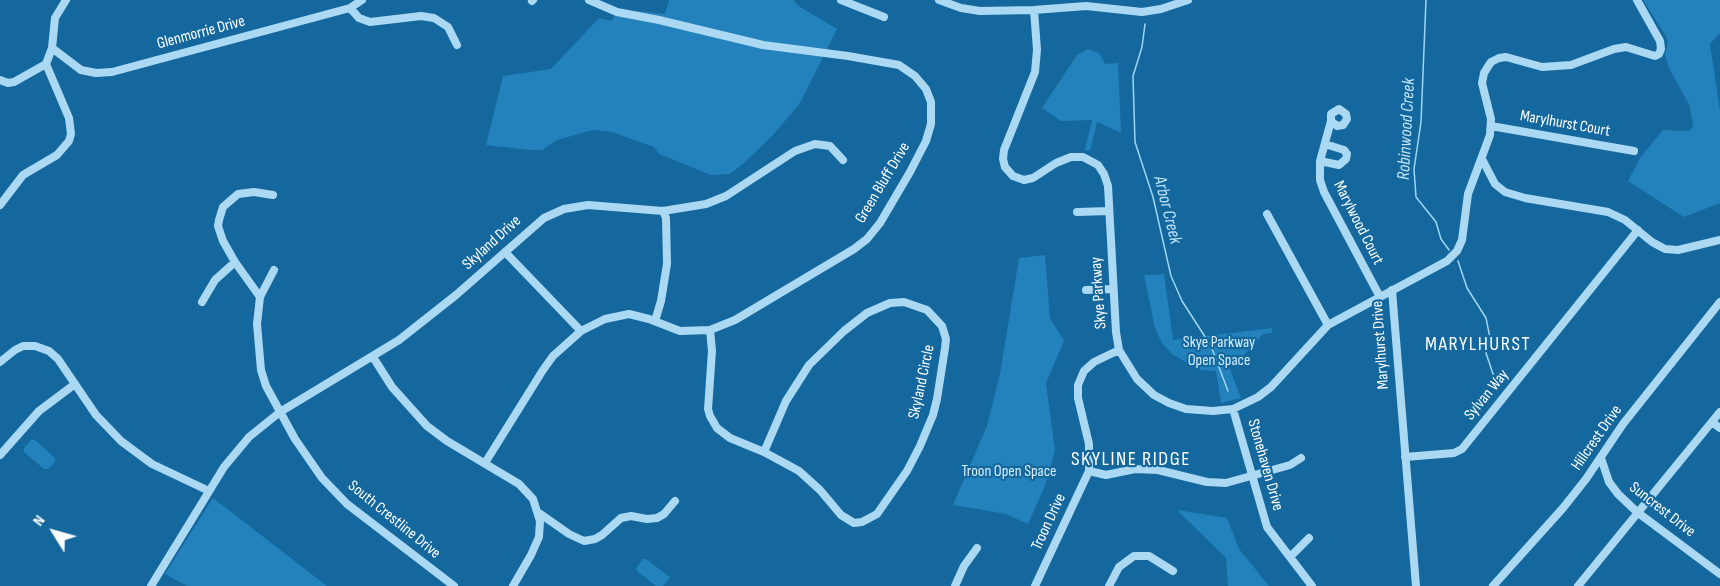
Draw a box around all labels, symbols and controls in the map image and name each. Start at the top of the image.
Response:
street label: Glenmorrie Drive [155,12,247,54]
water label: Robinwood Creek [1394,77,1420,181]
street label: Marylhurst Court [1518,107,1612,141]
street label: Green Bluff Drive [851,139,915,227]
water label: Arbor Creek [1148,174,1186,246]
street label: Marylwood Court [1329,178,1387,268]
street label: Skyland Drive [459,212,525,274]
street label: Skye Parkway [1087,256,1111,330]
street label: Marylhurst Drive [1368,300,1394,390]
park label: Skye Parkway Open Space [1183,333,1255,371]
district label: MARYLHURST [1425,333,1531,357]
street label: Skyland Circle [905,343,939,421]
street label: Sylvan Way [1461,366,1513,424]
street label: Hillcrest Drive [1568,402,1626,474]
street label: Stonehaven Drive [1243,417,1287,513]
district label: SKYLINE RIDGE [1071,448,1191,472]
park label: Troon Open Space [961,462,1057,482]
street label: South Crestline Drive [344,477,444,563]
street label: Suncrest Drive [1625,478,1699,542]
street label: Troon Drive [1028,491,1070,553]
north arrow [24,502,84,562]
text: N [29,512,49,530]

